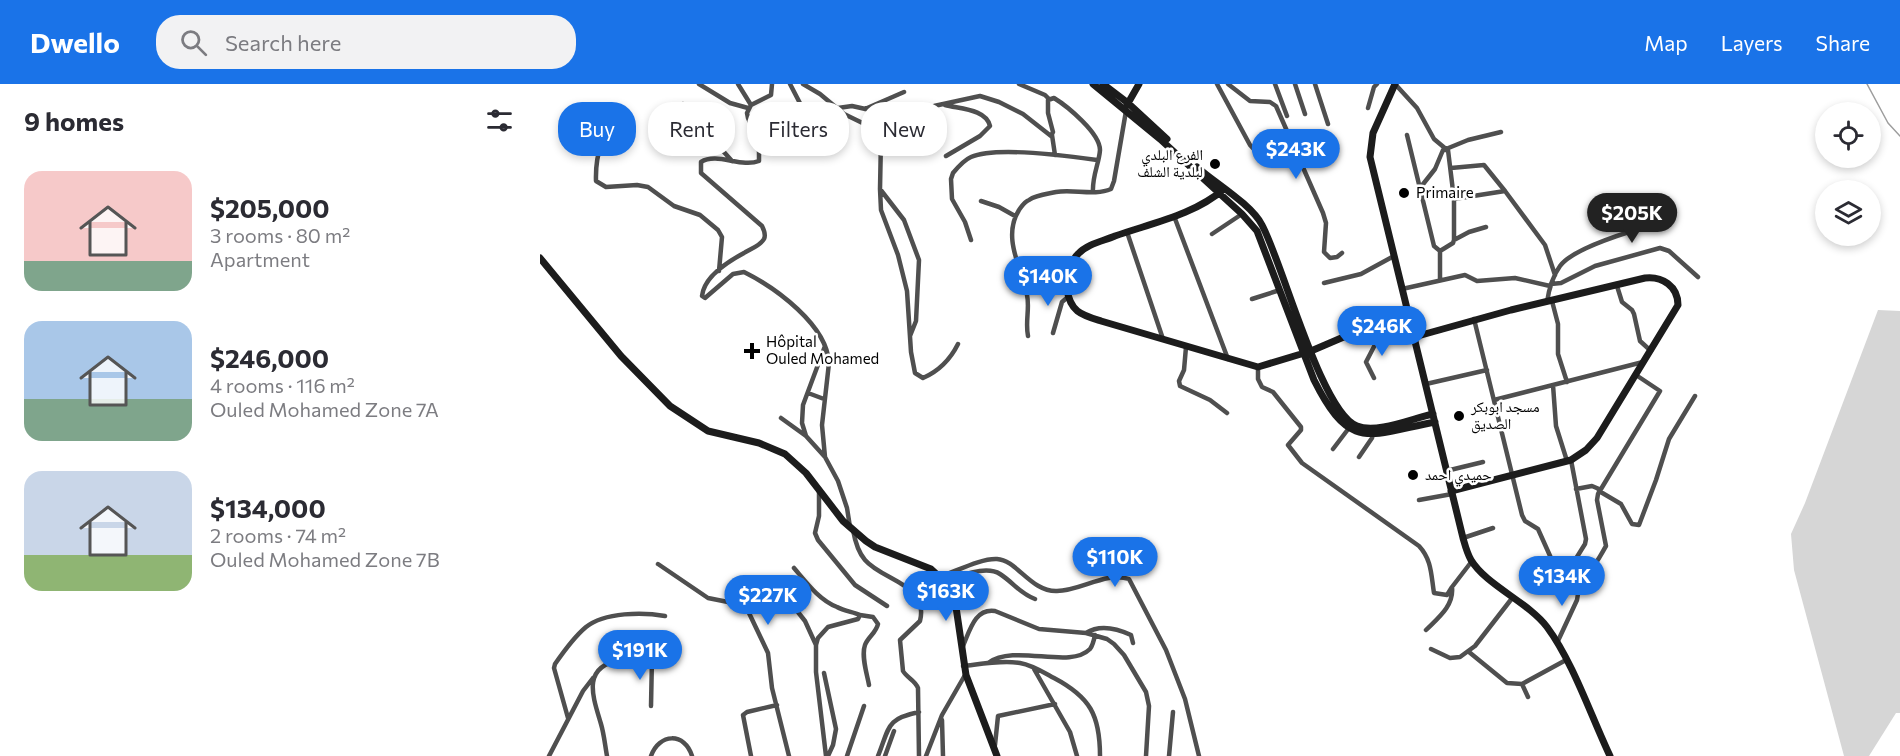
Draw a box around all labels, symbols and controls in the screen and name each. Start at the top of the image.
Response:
search box [156,15,576,69]
text: Dwello [30,25,120,59]
icon: search [177,26,210,59]
text: Search here [225,29,341,56]
text: Map [1644,30,1688,55]
text: Layers [1721,30,1783,55]
text: Share [1816,30,1870,55]
chip: Buy [558,102,636,156]
chip: Rent [648,102,735,156]
chip: Filters [747,102,849,156]
chip: New [861,102,947,156]
map controls [1815,102,1881,246]
button: locate [1815,102,1881,168]
icon: filters [483,104,516,137]
text: 9 homes [24,105,124,136]
pin: $243K [1254,129,1338,180]
text: $243K [1266,136,1326,160]
place label: الفرع البلدي لبلدية الشلف [1137,145,1203,180]
marker: الفرع البلدي لبلدية الشلف [1208,157,1222,171]
button: layers [1815,180,1881,246]
place label: Primaire [1416,183,1474,201]
marker: Primaire [1397,186,1411,200]
text: $205,000 [210,192,330,223]
pin: $205K [1590,193,1674,244]
icon: home [72,195,144,267]
text: $205K [1601,200,1663,224]
text: 3 rooms · 80 m² [210,223,350,247]
text: Apartment [210,247,310,271]
pin: $140K [1006,256,1090,307]
text: $140K [1018,263,1078,287]
pin: $246K [1340,306,1424,357]
text: $246K [1351,313,1413,337]
place label: Hôpital Ouled Mohamed [766,332,879,367]
text: $246,000 [210,342,329,373]
marker: Hôpital Ouled Mohamed [743,342,761,360]
icon: home [72,345,144,417]
text: 4 rooms · 116 m² [210,373,355,397]
text: Ouled Mohamed Zone 7A [210,397,439,421]
place label: مسجد ابوبكر الصديق [1470,397,1540,434]
marker: مسجد ابوبكر الصديق [1452,409,1466,423]
place label: حميدي احمد [1425,465,1492,487]
marker: حميدي احمد [1406,468,1420,482]
text: $134,000 [210,492,326,523]
icon: home [72,495,144,567]
text: 2 rooms · 74 m² [210,523,346,547]
pin: $110K [1073,537,1157,588]
text: $110K [1087,544,1143,568]
text: Ouled Mohamed Zone 7B [210,547,440,571]
pin: $134K [1520,556,1604,607]
text: $134K [1533,563,1591,587]
pin: $163K [904,571,988,622]
pin: $227K [726,575,810,626]
text: $163K [917,578,975,602]
text: $227K [738,582,798,606]
pin: $191K [598,630,682,681]
text: $191K [612,637,668,661]

